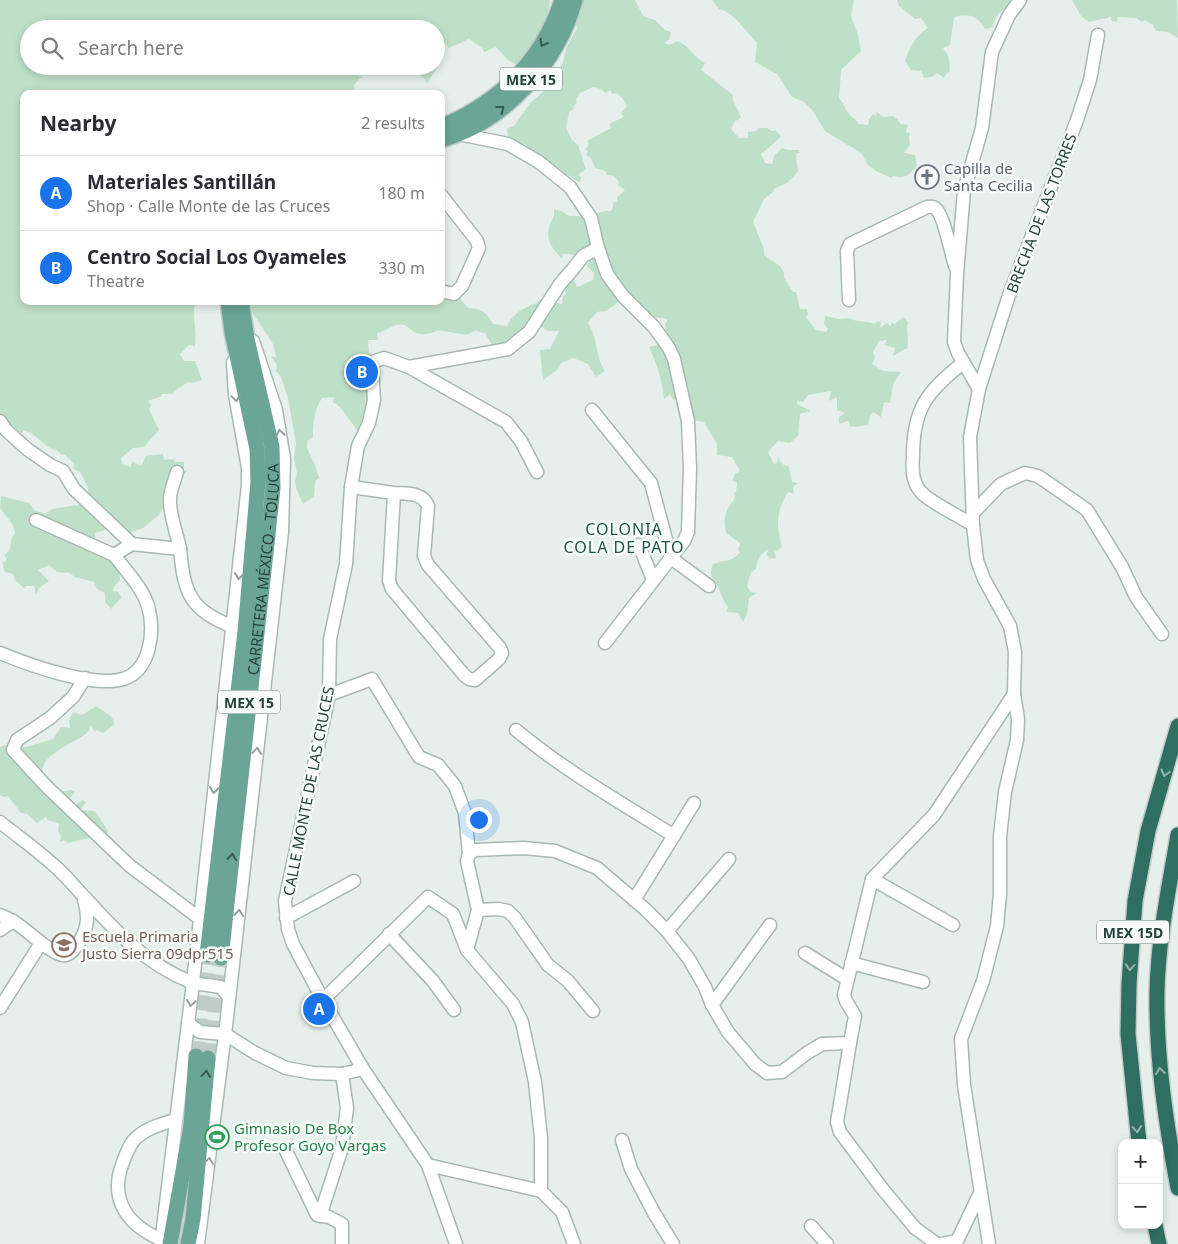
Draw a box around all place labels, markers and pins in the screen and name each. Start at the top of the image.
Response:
place label: Capilla de Santa Cecilia [944,158,1033,195]
church icon: Capilla de Santa Cecilia [914,164,940,190]
pin: B [346,353,378,391]
place label: Escuela Primaria Justo Sierra 09dpr515 [80,926,233,963]
school or university icon: Escuela Primaria Justo Sierra 09dpr515 [51,932,77,958]
pin: A [303,990,335,1028]
place label: Gimnasio De Box Profesor Goyo Vargas [234,1118,386,1155]
sports icon: Gimnasio De Box Profesor Goyo Vargas [204,1124,230,1150]

